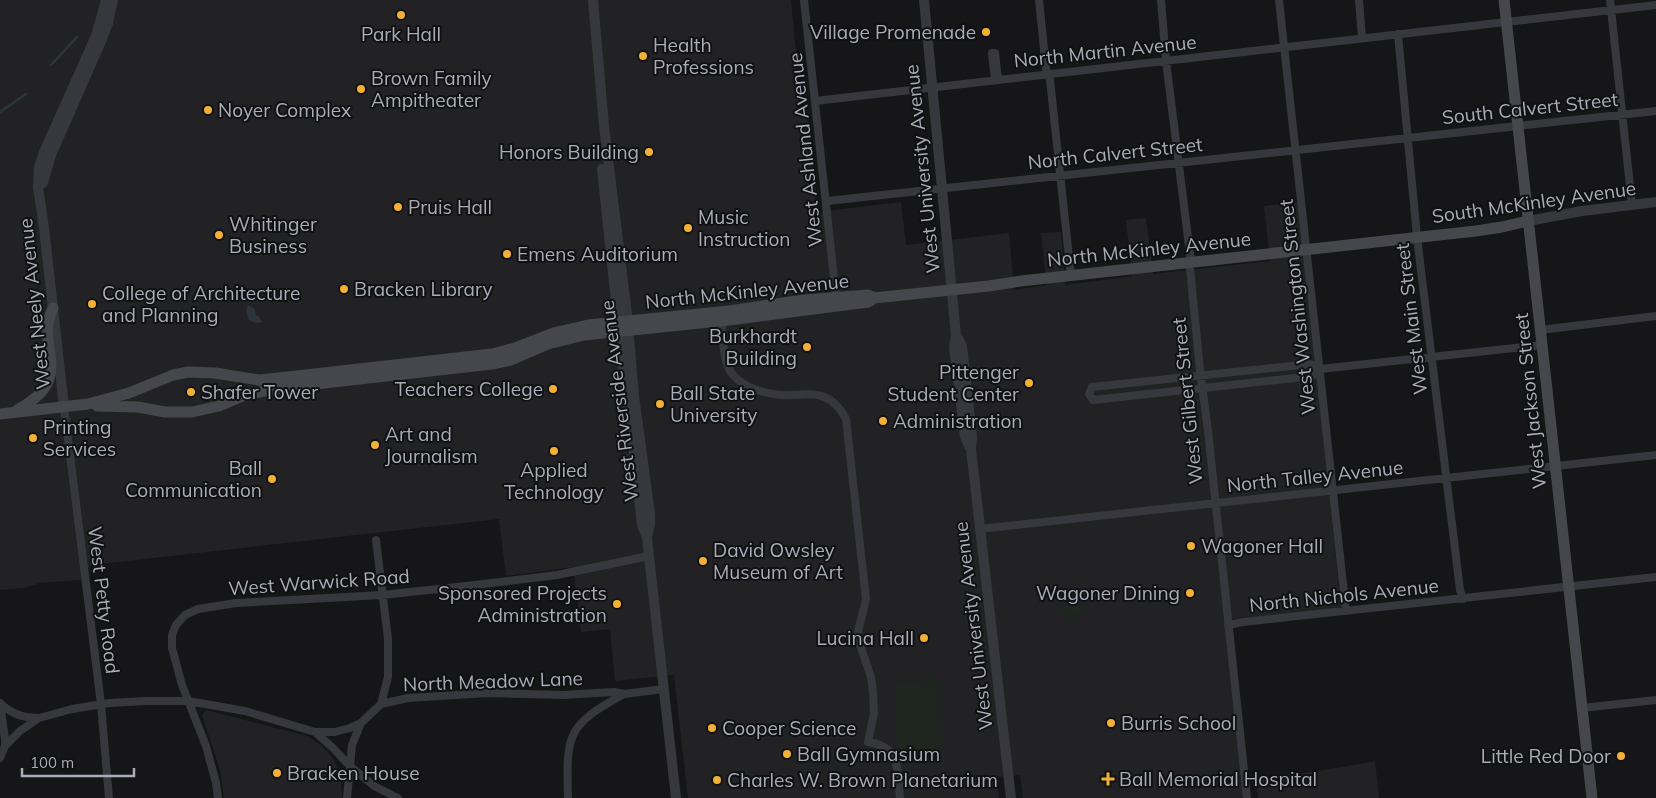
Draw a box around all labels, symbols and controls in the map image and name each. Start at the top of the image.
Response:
marker: Park Hall [395,9,407,21]
place label: Village Promenade [810,20,976,44]
place label: Park Hall [361,22,441,46]
marker: Village Promenade [980,26,992,38]
street label: North Martin Avenue [1012,29,1198,73]
place label: Health Professions [653,33,754,79]
marker: Health Professions [637,50,649,62]
street label: West Ashland Avenue [783,52,827,248]
street label: West University Avenue [899,63,945,275]
place label: Brown Family Ampitheater [371,66,492,112]
marker: Brown Family Ampitheater [355,83,367,95]
street label: South Calvert Street [1441,87,1620,129]
place label: Noyer Complex [218,98,351,122]
marker: Noyer Complex [202,104,214,116]
street label: North Calvert Street [1026,132,1204,174]
place label: Honors Building [499,140,639,164]
marker: Honors Building [643,146,655,158]
street label: South McKinley Avenue [1430,176,1638,228]
place label: Pruis Hall [408,195,492,219]
street label: West Washington Street [1274,198,1320,416]
marker: Pruis Hall [392,201,404,213]
place label: Music Instruction [698,205,790,251]
place label: Whitinger Business [229,212,317,258]
street label: West Neely Avenue [13,217,55,391]
marker: Music Instruction [682,222,694,234]
street label: North McKinley Avenue [1046,226,1252,272]
marker: Whitinger Business [213,229,225,241]
place label: Emens Auditorium [517,242,678,266]
street label: West Main Street [1390,242,1432,396]
marker: Emens Auditorium [501,248,513,260]
street label: North McKinley Avenue [644,268,850,314]
place label: Bracken Library [354,277,493,301]
place label: College of Architecture and Planning [102,281,300,327]
marker: Bracken Library [338,283,350,295]
marker: College of Architecture and Planning [86,298,98,310]
street label: West Riverside Avenue [595,299,643,503]
street label: West Jackson Street [1509,311,1551,490]
street label: West Gilbert Street [1166,316,1208,486]
place label: Burkhardt Building [709,324,797,370]
marker: Burkhardt Building [801,341,813,353]
place label: Pittenger Student Center [888,360,1019,406]
place label: Teachers College [395,377,543,401]
marker: Pittenger Student Center [1023,377,1035,389]
place label: Shafer Tower [201,380,318,404]
place label: Ball State University [670,381,757,427]
marker: Teachers College [547,383,559,395]
marker: Shafer Tower [185,386,197,398]
marker: Ball State University [654,398,666,410]
place label: Administration [893,409,1022,433]
place label: Printing Services [43,415,116,461]
marker: Administration [877,415,889,427]
place label: Art and Journalism [385,422,478,468]
marker: Printing Services [27,432,39,444]
marker: Art and Journalism [369,439,381,451]
marker: Applied Technology [548,445,560,457]
street label: North Talley Avenue [1226,455,1404,497]
place label: Ball Communication [125,456,262,502]
place label: Applied Technology [504,458,604,504]
marker: Ball Communication [266,473,278,485]
street label: West University Avenue [948,520,998,732]
street label: West Petty Road [83,525,125,675]
place label: Wagoner Hall [1201,534,1323,558]
place label: David Owsley Museum of Art [713,538,843,584]
marker: Wagoner Hall [1185,540,1197,552]
marker: David Owsley Museum of Art [697,555,709,567]
street label: West Warwick Road [227,564,411,600]
street label: North Nichols Avenue [1248,573,1440,617]
place label: Sponsored Projects Administration [438,581,607,627]
place label: Wagoner Dining [1036,581,1180,605]
marker: Wagoner Dining [1184,587,1196,599]
marker: Sponsored Projects Administration [611,598,623,610]
place label: Lucina Hall [816,626,914,650]
marker: Lucina Hall [918,632,930,644]
street label: North Meadow Lane [403,666,583,696]
place label: Burris School [1121,711,1236,735]
place label: Cooper Science [722,716,856,740]
marker: Burris School [1105,717,1117,729]
marker: Cooper Science [706,722,718,734]
place label: Ball Gymnasium [797,742,940,766]
place label: Little Red Door [1481,744,1611,768]
scale bar [22,746,135,778]
marker: Ball Gymnasium [781,748,793,760]
marker: Little Red Door [1615,750,1627,762]
text: 100 m [30,753,74,772]
place label: Bracken House [287,761,420,785]
marker: Bracken House [271,767,283,779]
place label: Ball Memorial Hospital [1119,767,1317,791]
place label: Charles W. Brown Planetarium [727,768,998,792]
marker: Ball Memorial Hospital [1101,772,1115,786]
marker: Charles W. Brown Planetarium [711,774,723,786]

